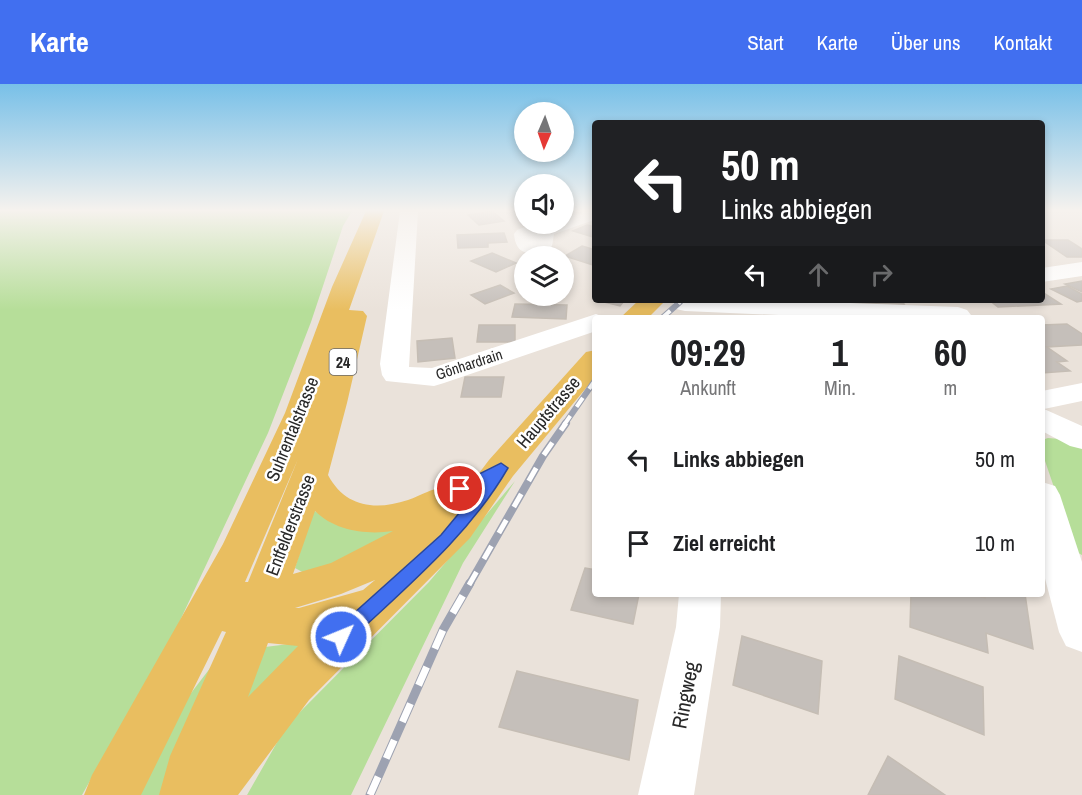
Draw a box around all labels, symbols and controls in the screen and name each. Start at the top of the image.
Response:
text: Karte [30,23,89,61]
text: Start [747,28,784,57]
text: Karte [817,28,858,57]
text: Über uns [891,28,961,57]
text: Kontakt [994,28,1052,57]
north arrow [514,102,574,162]
map controls [514,102,574,306]
text: 50 m [721,137,800,193]
icon: left [622,144,700,222]
button: sound [514,174,574,234]
text: Links abbiegen [721,191,872,227]
button: layers [514,246,574,306]
icon: left [739,258,772,291]
icon: ahead [802,258,835,291]
icon: right [865,258,898,291]
text: 09:29 [670,329,746,377]
text: 1 [832,329,848,377]
text: 60 [934,329,967,377]
street label: Gönhardrain [433,343,505,385]
road number: 24 [330,349,356,375]
street label: Hauptstrasse [510,371,586,453]
street label: Suhrentalstrasse [260,373,324,485]
text: Ankunft [680,374,736,401]
text: Min. [824,374,856,401]
text: m [944,374,957,401]
icon: left [622,443,655,476]
text: Links abbiegen [673,444,804,474]
text: 50 m [975,444,1015,474]
pin [434,463,485,514]
street label: Entfelderstrasse [259,471,321,579]
icon: arrive [443,472,476,505]
icon: arrive [622,527,655,560]
text: Ziel erreicht [673,528,775,558]
text: 10 m [975,528,1015,558]
position arrow [309,605,373,669]
street label: Ringweg [664,658,706,731]

